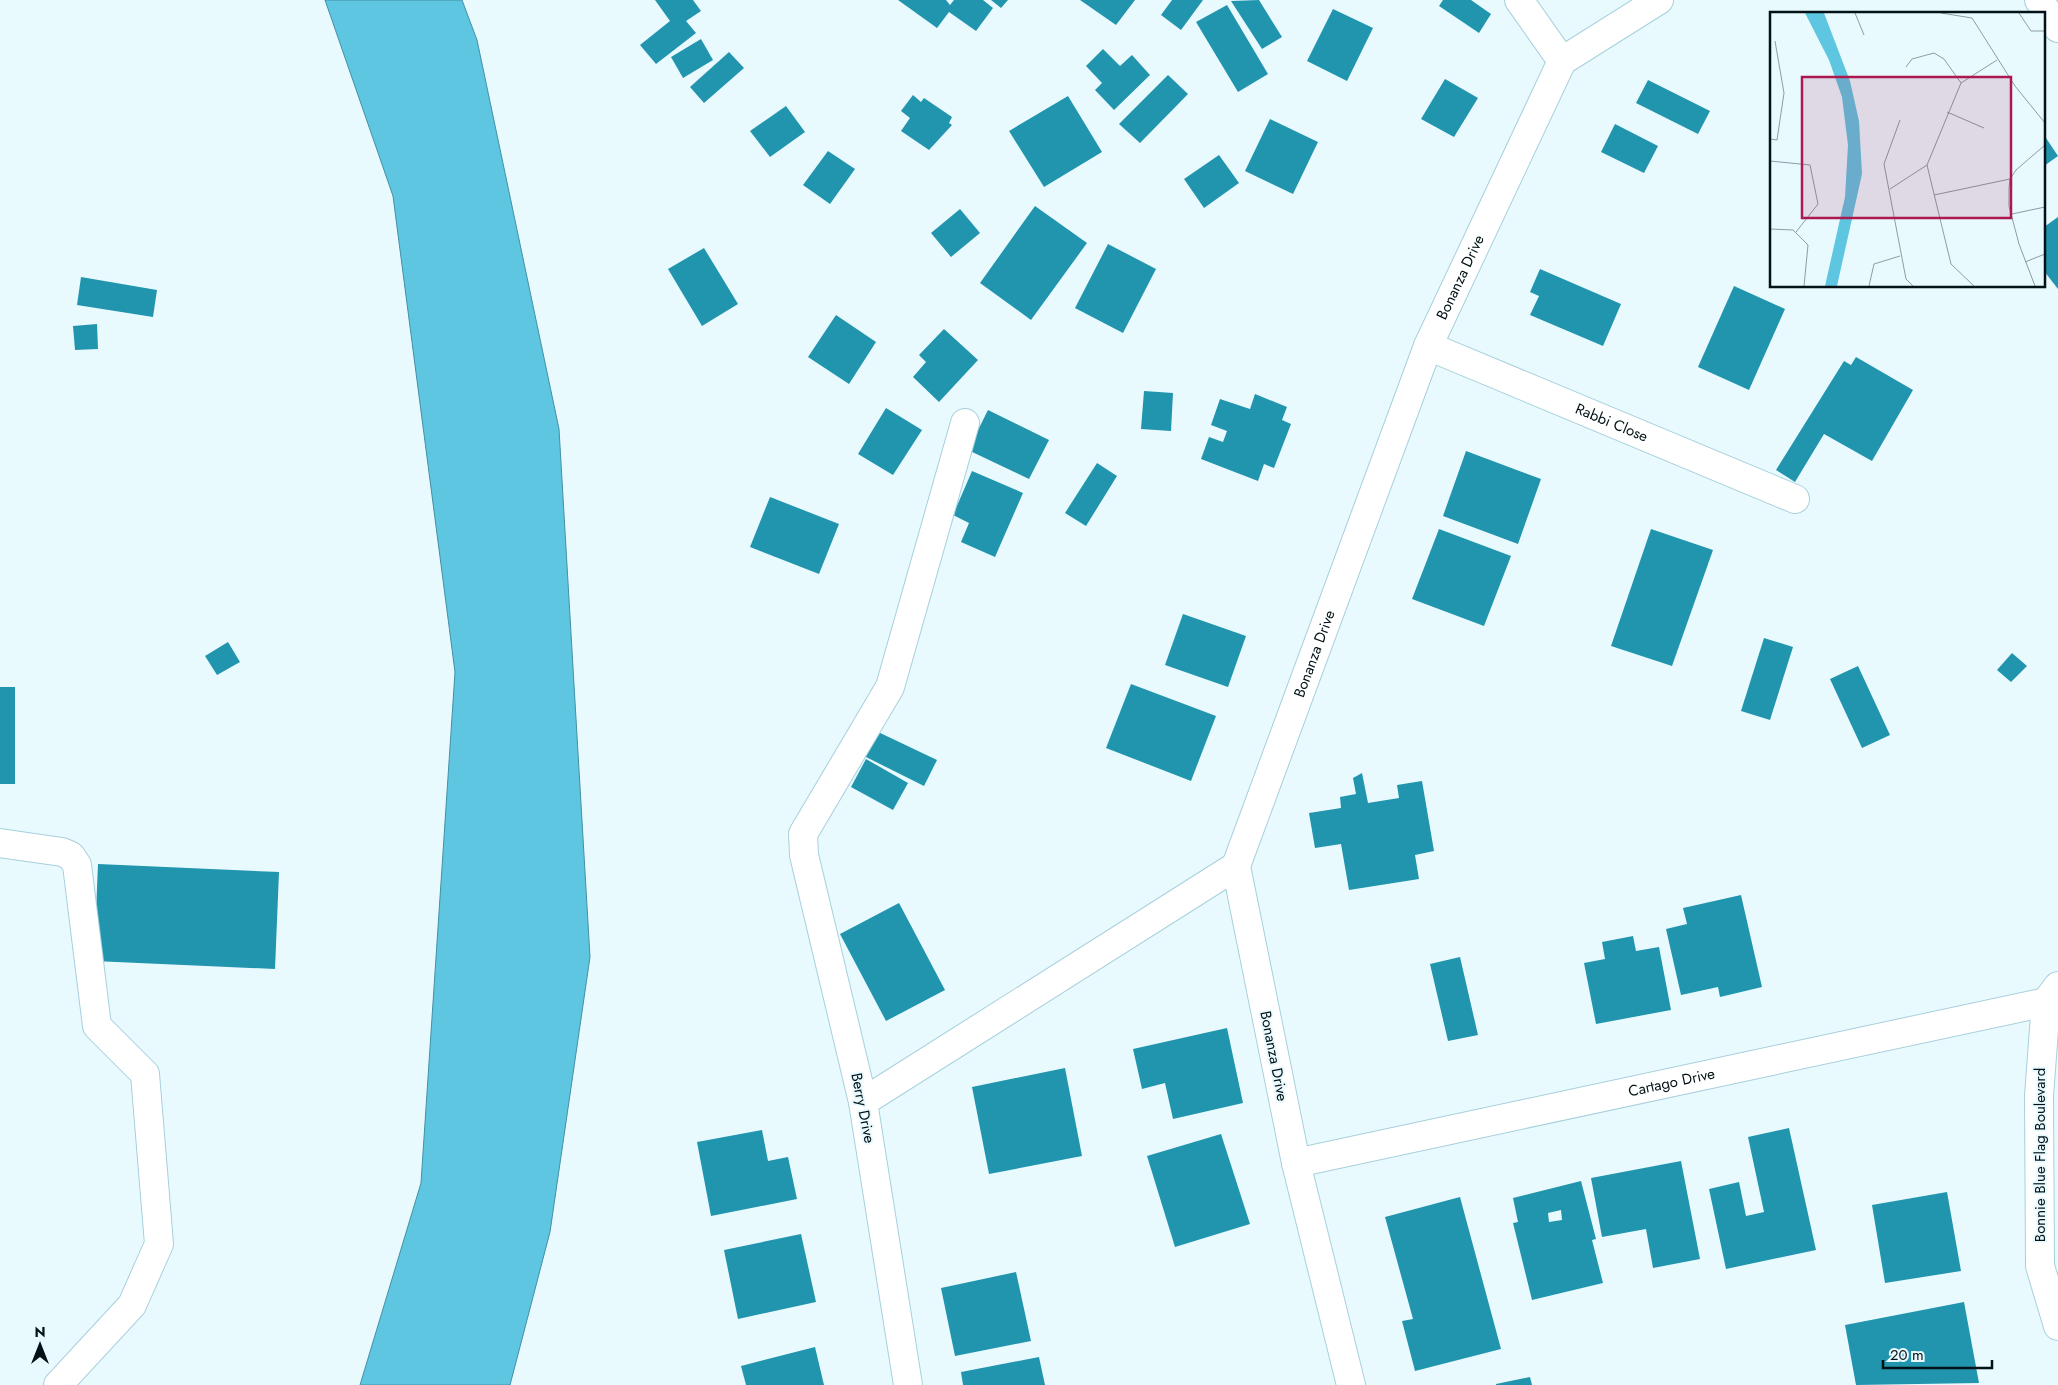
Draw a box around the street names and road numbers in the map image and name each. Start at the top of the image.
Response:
street label: Bonanza Drive [1431,231,1490,323]
street label: Rabbi Close [1572,398,1652,448]
street label: Bonanza Drive [1288,607,1341,700]
street label: Bonanza Drive [1254,1009,1294,1103]
street label: Cartago Drive [1626,1062,1717,1102]
street label: Bonnie Blue Flag Boulevard [2029,1068,2051,1242]
street label: Berry Drive [845,1071,881,1145]

